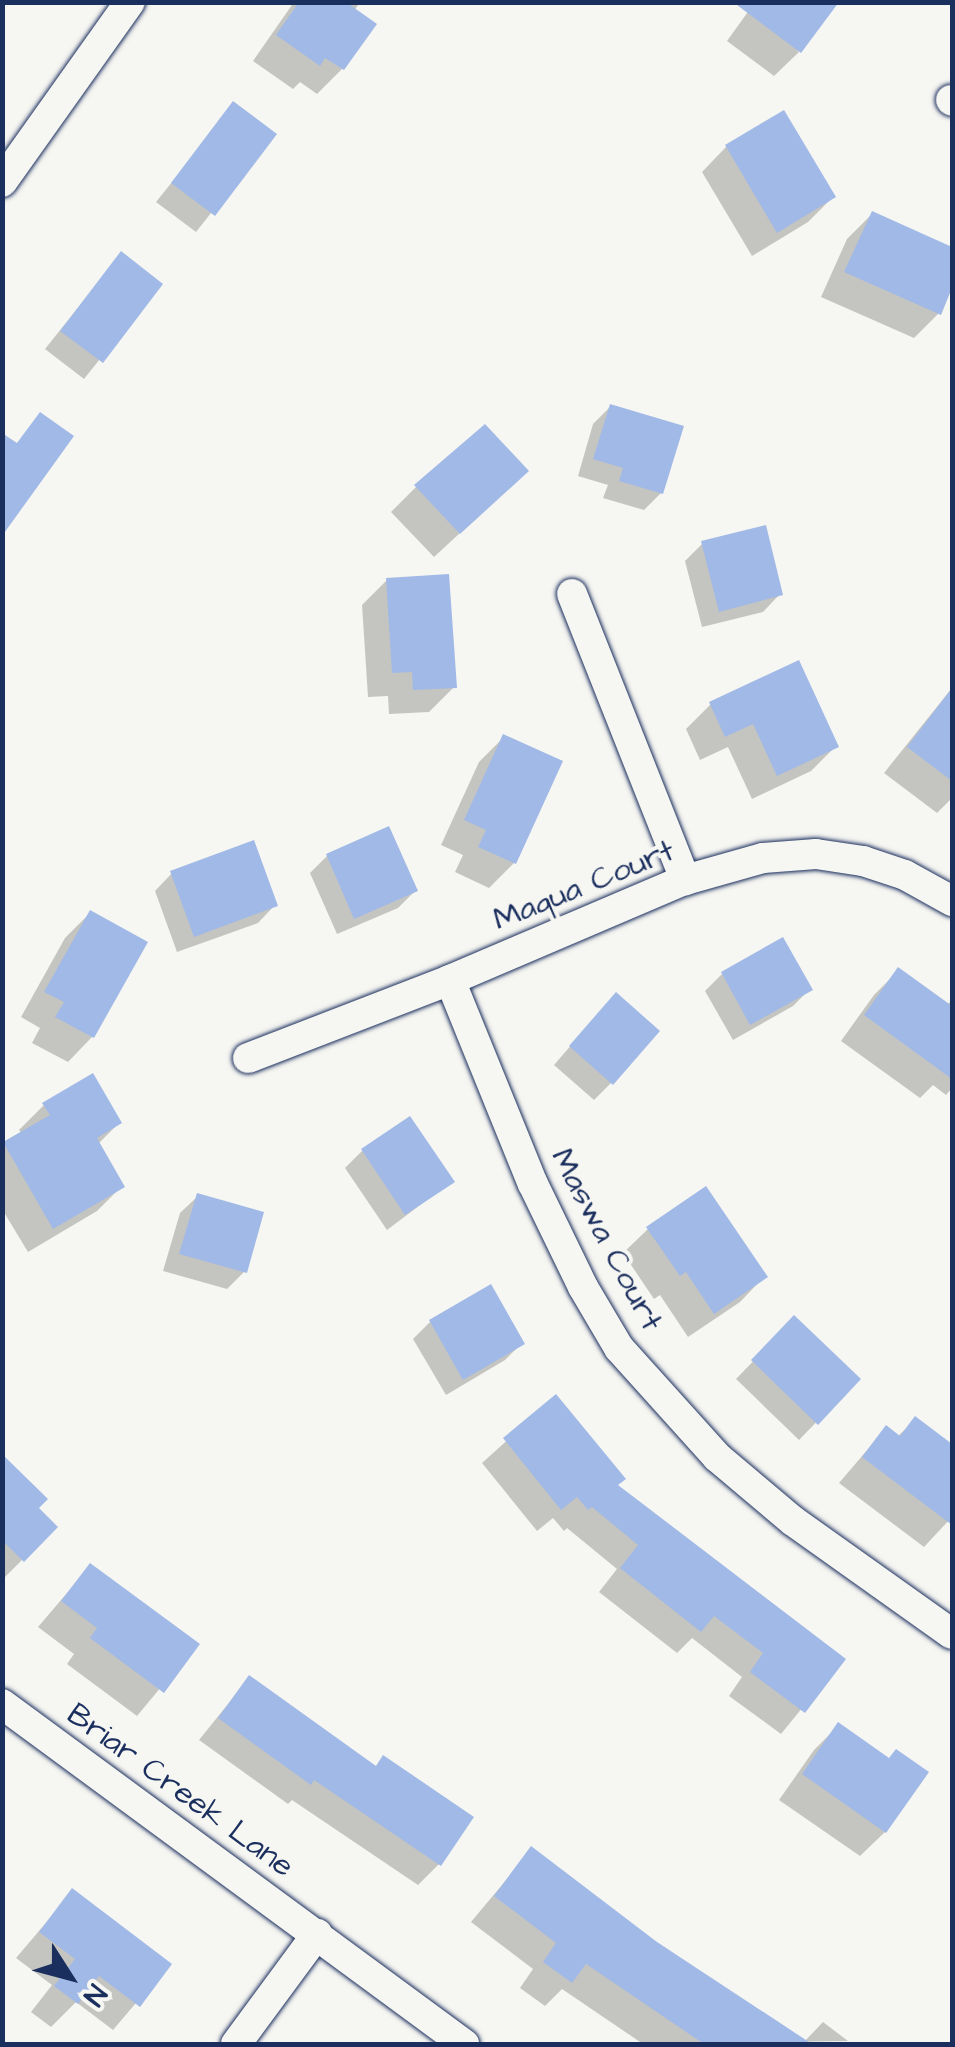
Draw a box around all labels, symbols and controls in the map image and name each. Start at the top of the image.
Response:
street label: Maqua Court [488,832,680,940]
street label: Maswa Court [542,1142,670,1338]
street label: Briar Creek Lane [59,1696,301,1886]
north arrow [20,1927,120,2027]
text: N [74,1976,116,2013]

